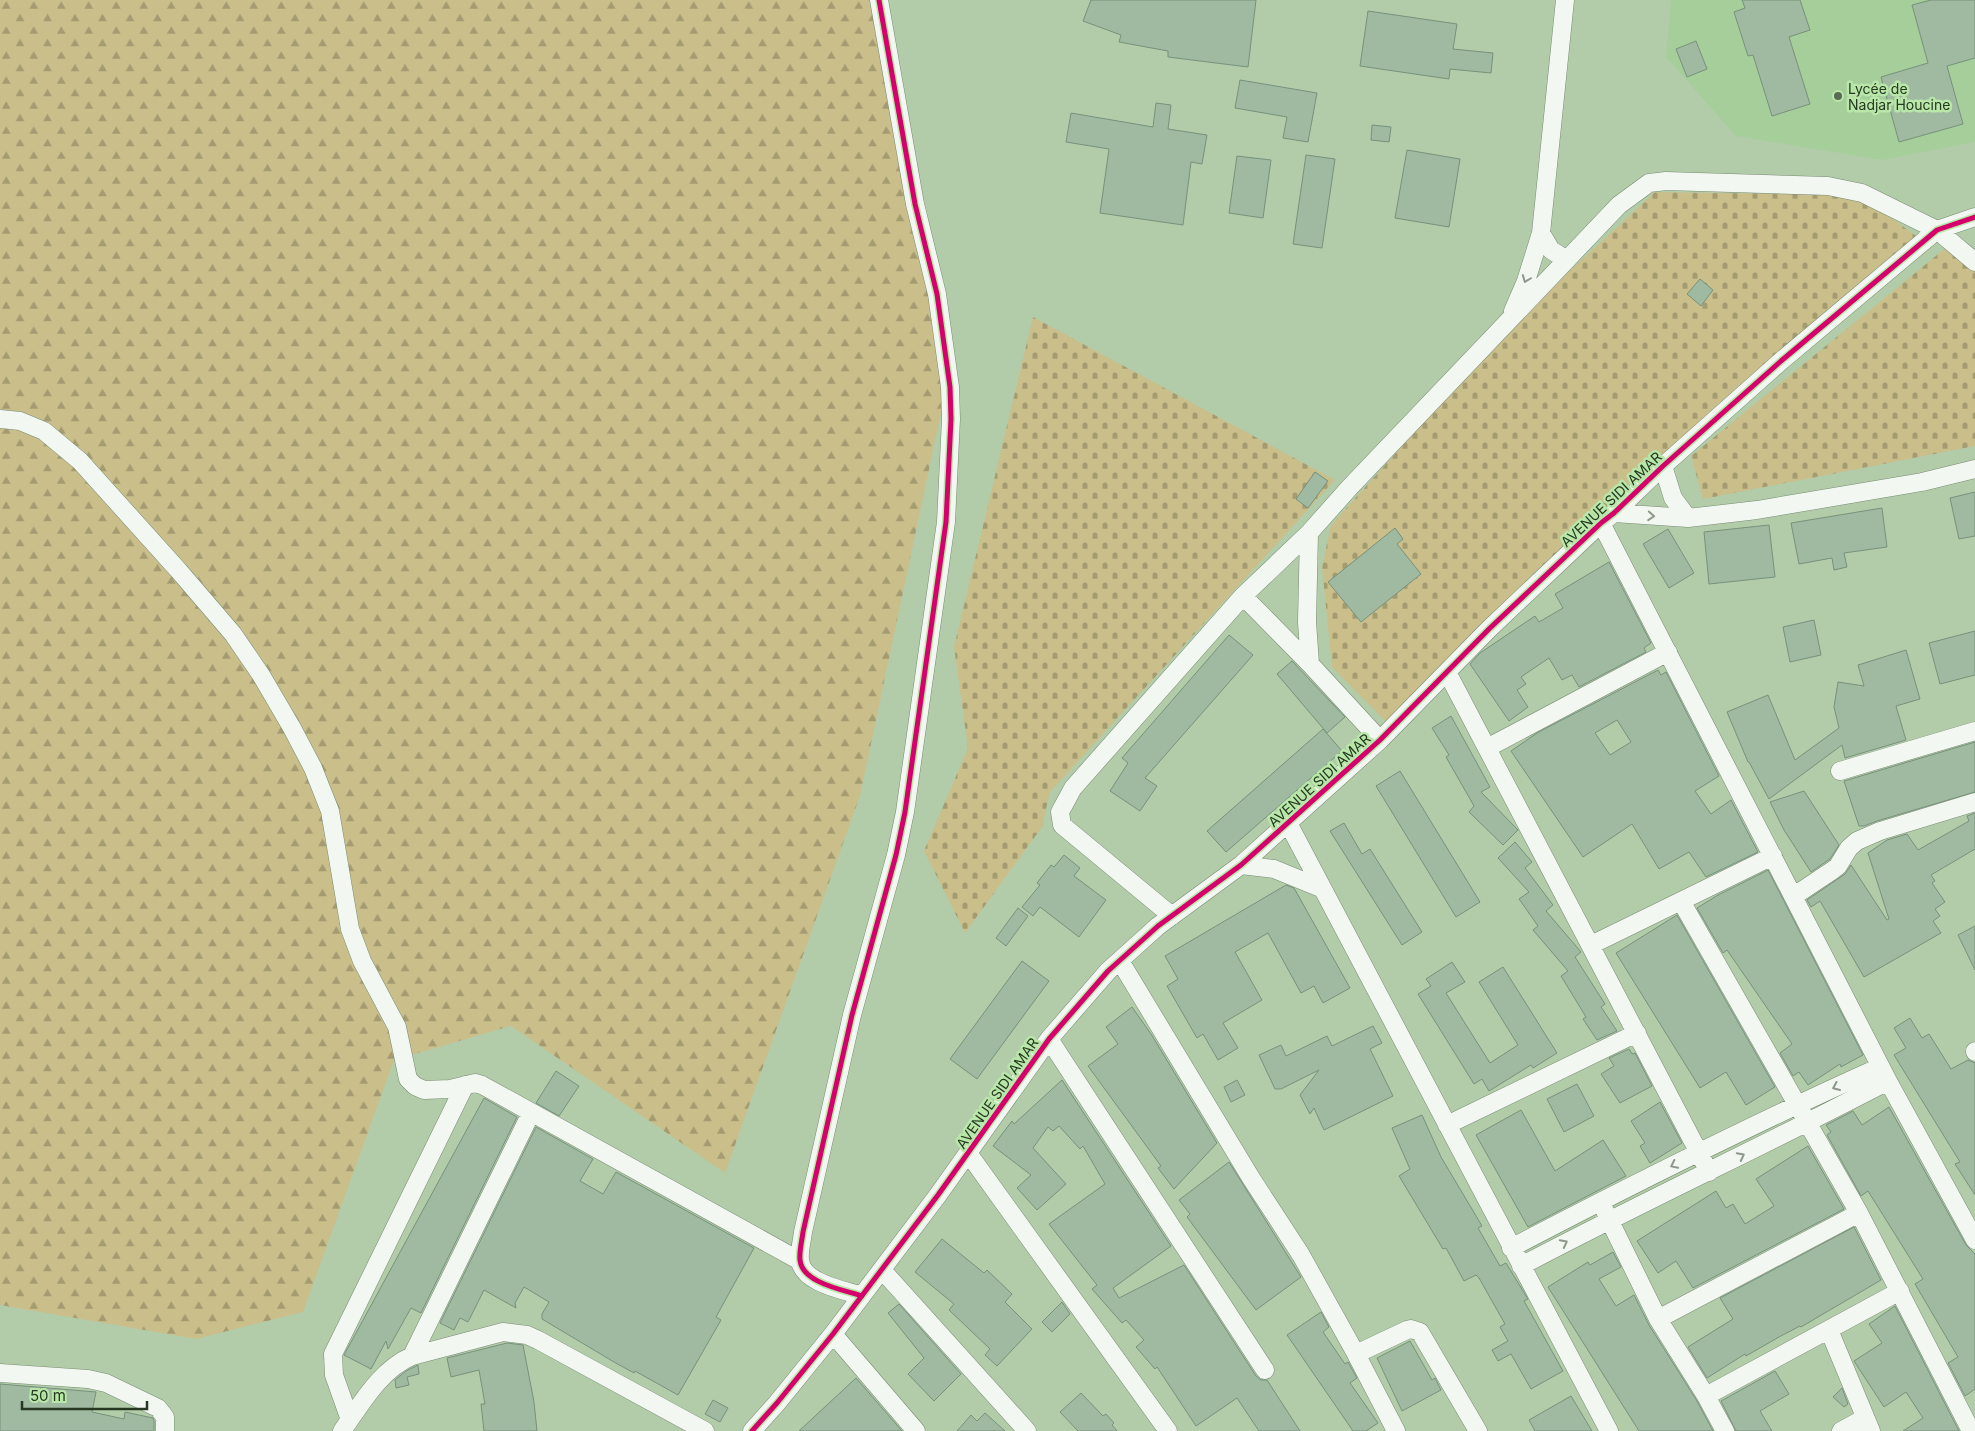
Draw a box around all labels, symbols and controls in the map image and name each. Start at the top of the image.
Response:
place label: Lycée de Nadjar Houcine [1848,80,1950,113]
marker: Lycée de Nadjar Houcine [1832,90,1844,102]
one-way arrow [1522,274,1532,283]
street label: AVENUE SIDI AMAR [1557,448,1665,550]
one-way arrow [1647,510,1655,521]
street label: AVENUE SIDI AMAR [1264,730,1374,830]
street label: AVENUE SIDI AMAR [952,1034,1042,1152]
one-way arrow [1832,1081,1841,1091]
one-way arrow [1736,1152,1745,1162]
one-way arrow [1670,1159,1679,1170]
one-way arrow [1559,1239,1568,1249]
scale bar [22,1378,148,1410]
text: 50 m [30,1386,66,1405]

